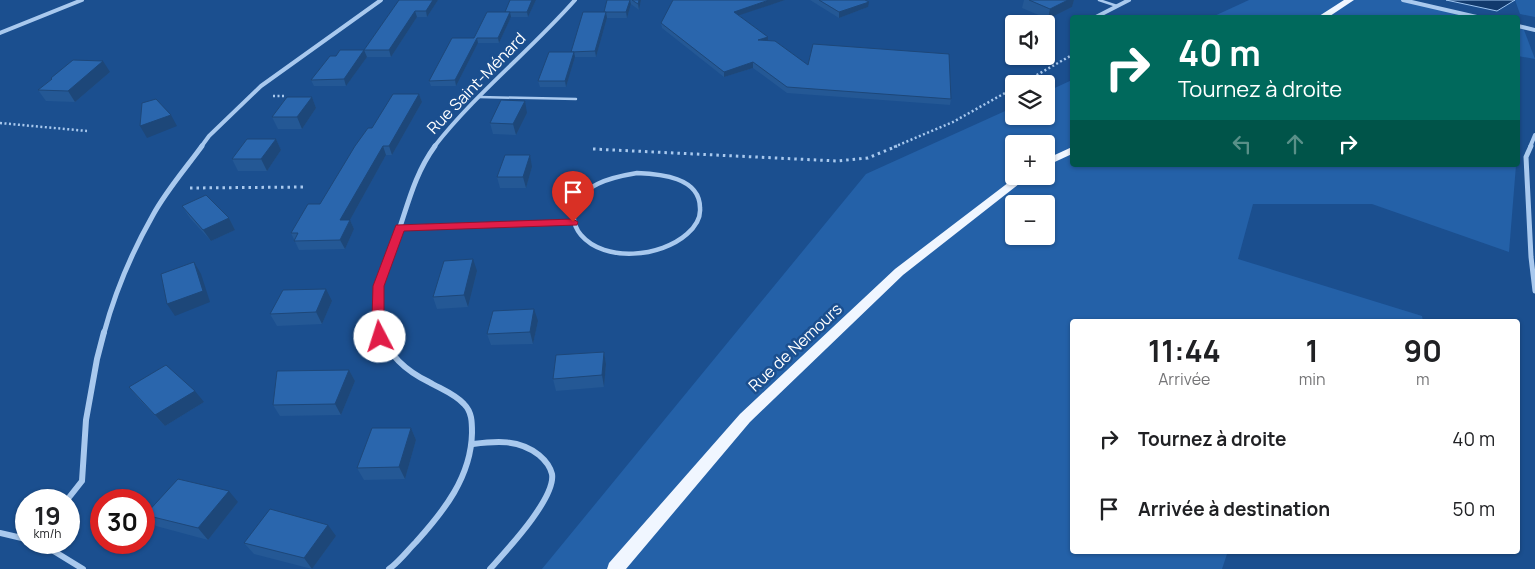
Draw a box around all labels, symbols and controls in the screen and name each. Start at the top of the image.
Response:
map controls [1005,15,1055,245]
button: sound [1005,15,1055,65]
street label: Rue Saint-Ménard [422,27,530,139]
text: 40 m [1178,29,1261,77]
icon: right [1095,35,1160,100]
text: Tournez à droite [1178,74,1342,104]
button: layers [1005,75,1055,125]
icon: left [1228,130,1256,158]
icon: ahead [1281,130,1309,158]
icon: right [1334,130,1362,158]
button: + [1005,135,1055,185]
pin [552,171,594,222]
icon: arrive [559,178,587,206]
button: − [1005,195,1055,245]
street label: Rue de Nemours [743,298,847,396]
position arrow [353,310,405,362]
text: 11:44 [1148,330,1221,371]
text: 1 [1306,330,1319,371]
text: 90 [1404,330,1442,371]
text: Arrivée [1158,368,1210,390]
text: min [1299,368,1326,390]
text: m [1416,368,1430,390]
icon: right [1095,425,1123,453]
text: Tournez à droite [1138,426,1286,452]
text: 40 m [1452,426,1495,452]
speed limit sign: 30 [90,489,155,554]
icon: arrive [1095,495,1123,523]
text: Arrivée à destination [1138,496,1330,522]
text: 50 m [1453,496,1495,522]
text: 19 [34,498,61,533]
text: km/h [34,525,61,542]

